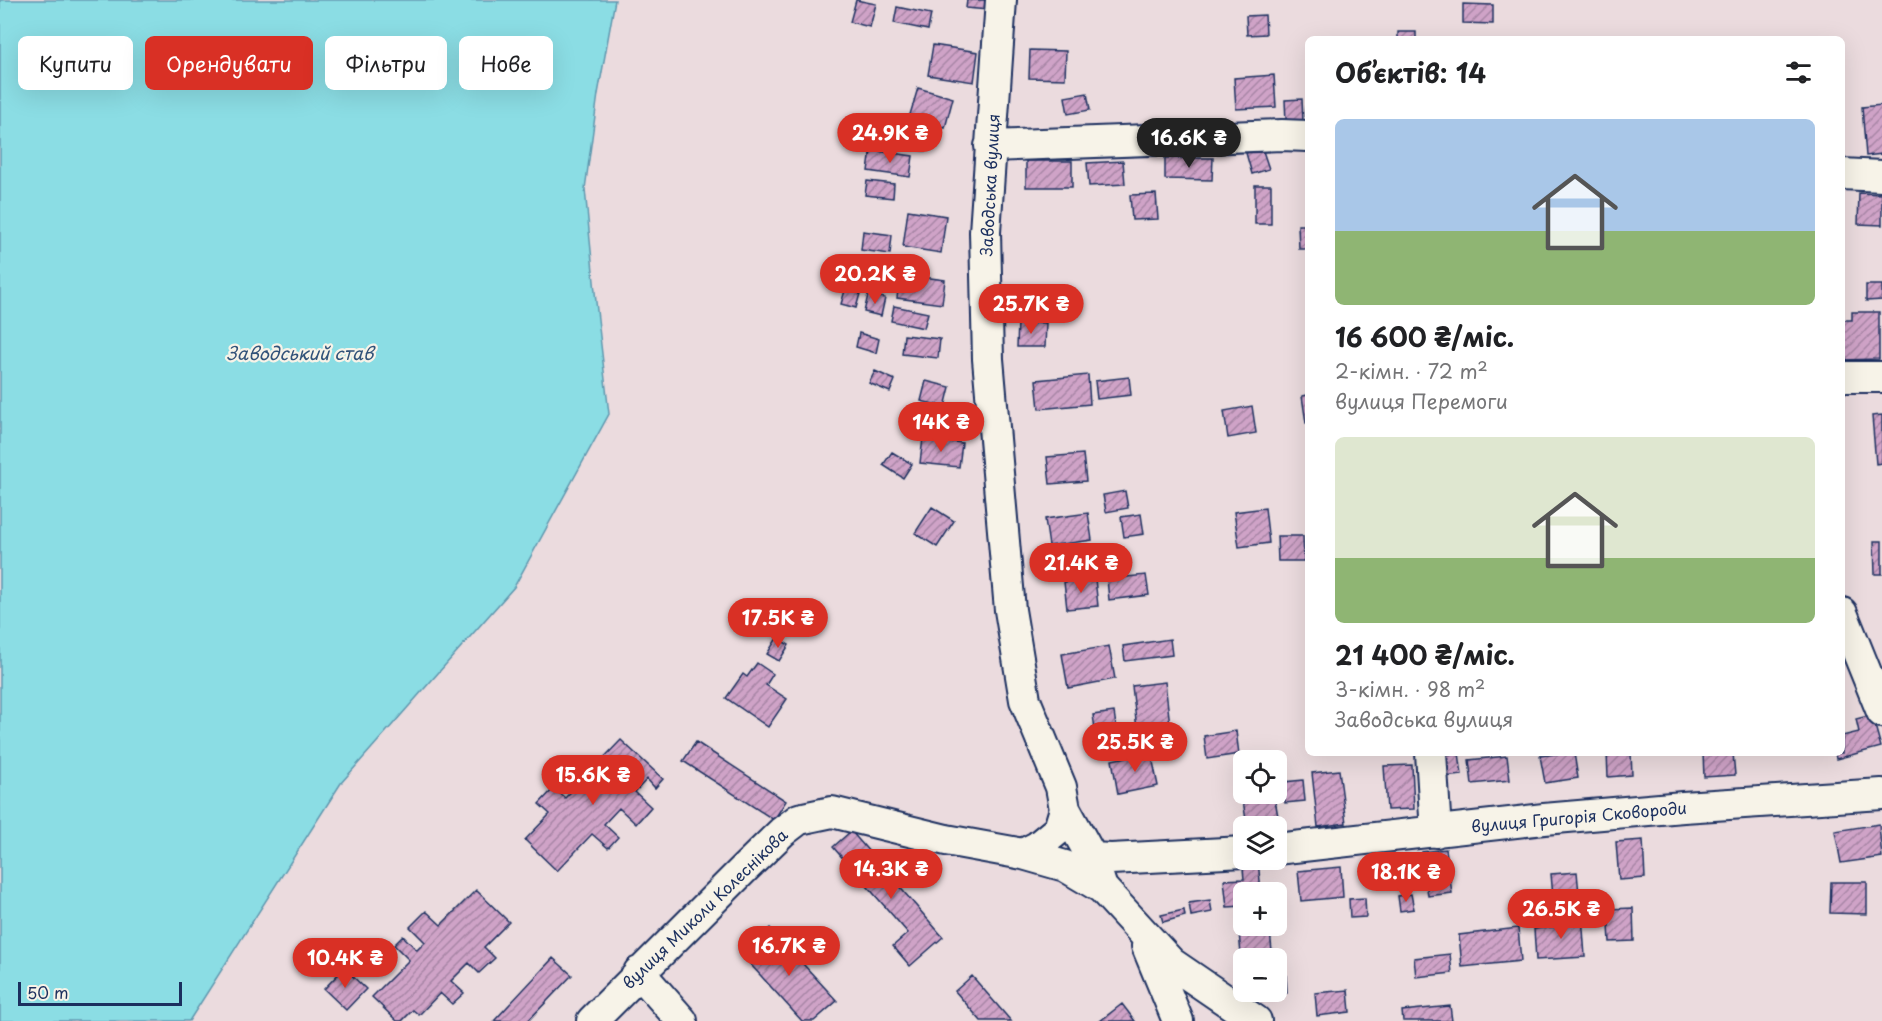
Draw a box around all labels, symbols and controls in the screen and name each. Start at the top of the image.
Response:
chip: Купити [18,36,133,90]
chip: Орендувати [145,36,313,90]
chip: Фільтри [325,36,447,90]
chip: Нове [459,36,553,90]
text: Об’єктів: 14 [1335,53,1486,92]
icon: filters [1782,56,1815,89]
pin: 24.9K ₴ [835,113,945,164]
street label: Заводська вулиця [973,113,1005,257]
text: 24.9K ₴ [851,117,929,147]
pin: 16.6K ₴ [1134,118,1244,169]
text: 16.6K ₴ [1151,122,1227,152]
icon: home [1521,158,1629,266]
pin: 20.2K ₴ [820,254,930,305]
text: 20.2K ₴ [834,258,916,288]
pin: 25.7K ₴ [976,284,1086,335]
text: 25.7K ₴ [993,288,1069,318]
text: 16 600 ₴/міс. [1335,317,1514,356]
water label: Заводський став [227,339,376,366]
text: 2-кімн. · 72 m² [1335,356,1488,386]
text: вулиця Перемоги [1335,386,1508,416]
pin: 14K ₴ [899,402,983,453]
text: 14K ₴ [912,406,970,436]
icon: home [1521,476,1629,584]
pin: 21.4K ₴ [1026,543,1136,594]
text: 21.4K ₴ [1043,547,1119,577]
pin: 17.5K ₴ [723,598,833,649]
text: 17.5K ₴ [742,602,814,632]
text: 21 400 ₴/міс. [1335,635,1515,674]
text: 3-кімн. · 98 m² [1335,674,1485,704]
text: Заводська вулиця [1335,704,1513,734]
pin: 25.5K ₴ [1080,722,1190,773]
text: 25.5K ₴ [1096,726,1174,756]
map controls [1233,750,1287,1002]
button: locate [1233,750,1287,804]
pin: 15.6K ₴ [538,755,648,806]
text: 15.6K ₴ [556,759,630,789]
street label: вулиця Григорія Сковороди [1470,795,1688,837]
button: layers [1233,816,1287,870]
street label: вулиця Миколи Колеснікова [616,823,792,994]
pin: 14.3K ₴ [836,849,946,900]
pin: 18.1K ₴ [1351,852,1461,903]
text: 14.3K ₴ [853,853,929,883]
text: 18.1K ₴ [1371,856,1441,886]
button: + [1233,882,1287,936]
pin: 26.5K ₴ [1506,889,1616,940]
text: 26.5K ₴ [1522,893,1600,923]
pin: 16.7K ₴ [734,926,844,977]
text: 16.7K ₴ [752,930,826,960]
pin: 10.4K ₴ [290,938,400,989]
text: 10.4K ₴ [307,942,383,972]
button: − [1233,948,1287,1002]
scale bar [18,979,182,1006]
text: 50 m [27,980,68,1004]

